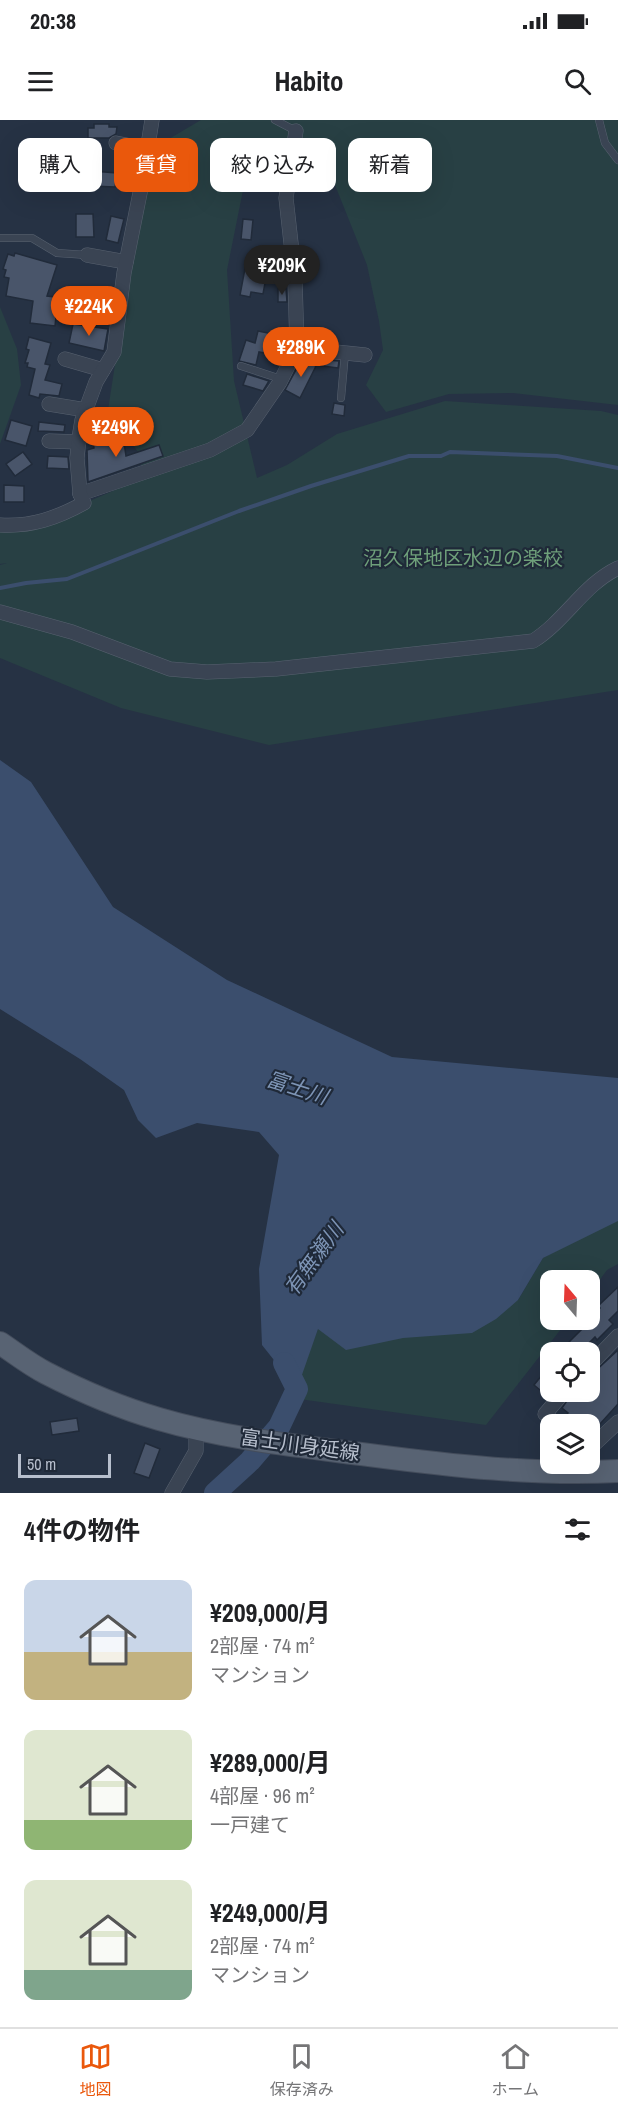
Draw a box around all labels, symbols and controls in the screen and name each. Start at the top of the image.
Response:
text: 20:38 [30,6,76,36]
text: Habito [275,63,343,99]
icon: menu [24,65,57,98]
icon: search [561,65,594,98]
chip: 購入 [18,138,102,192]
chip: 賃貸 [114,138,198,192]
chip: 絞り込み [210,138,336,192]
chip: 新着 [348,138,432,192]
pin: ¥209K [240,245,324,296]
text: ¥209K [258,251,306,278]
pin: ¥224K [47,286,131,337]
text: ¥224K [65,292,113,319]
pin: ¥289K [259,327,343,378]
text: ¥289K [277,333,325,360]
pin: ¥249K [74,407,158,458]
text: ¥249K [92,413,140,440]
park label: 沼久保地区水辺の楽校 [363,544,563,571]
water label: 富士川 [263,1064,333,1112]
water label: 有無瀬川 [277,1215,351,1301]
north arrow [540,1270,600,1330]
map controls [540,1270,600,1474]
button: locate [540,1342,600,1402]
button: layers [540,1414,600,1474]
street label: 富士川身延線 [239,1423,361,1466]
scale bar [18,1451,111,1478]
text: 50 m [27,1453,56,1475]
text: 4件の物件 [24,1513,140,1548]
icon: filters [561,1513,594,1546]
text: ¥209,000/月 [210,1595,331,1630]
icon: home [72,1604,144,1676]
text: 2部屋 · 74 m² [210,1632,315,1659]
text: マンション [210,1661,310,1688]
text: ¥289,000/月 [210,1745,331,1780]
icon: home [72,1754,144,1826]
text: 4部屋 · 96 m² [210,1782,315,1809]
text: 一戸建て [210,1811,290,1838]
text: ¥249,000/月 [210,1895,331,1930]
icon: home [72,1904,144,1976]
text: 2部屋 · 74 m² [210,1932,315,1959]
text: マンション [210,1961,310,1988]
tab: 地図 [79,2040,112,2100]
tab: 保存済み [270,2040,334,2100]
tab: ホーム [492,2040,539,2100]

